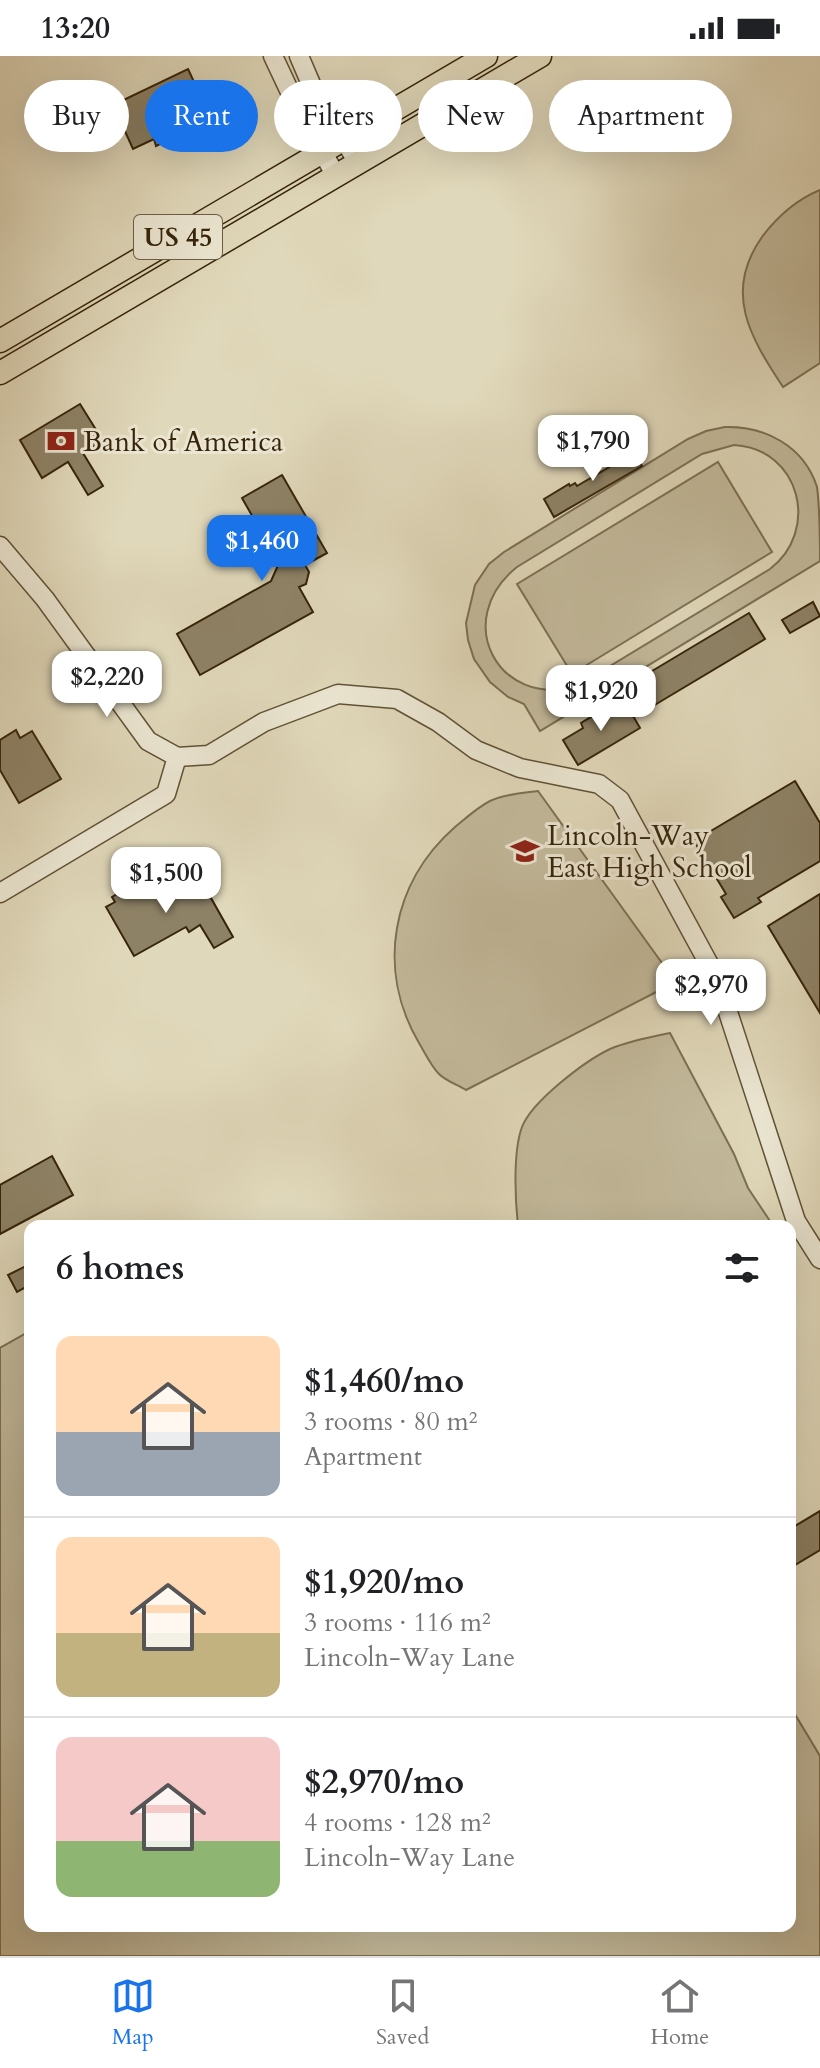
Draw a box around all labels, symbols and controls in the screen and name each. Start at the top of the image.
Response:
text: 13:20 [40,8,110,49]
chip: Buy [24,80,129,152]
chip: Rent [145,80,258,152]
chip: Filters [274,80,402,152]
chip: New [418,80,533,152]
chip: Apartment [549,80,732,152]
road number: US 45 [134,215,222,259]
pin: $1,790 [528,415,658,483]
place label: Bank of America [83,423,283,461]
text: $1,790 [556,423,630,458]
bank icon: Bank of America [46,426,76,456]
pin: $1,460 [197,515,327,583]
text: $1,460 [225,523,299,558]
pin: $2,220 [42,651,172,719]
text: $2,220 [70,659,144,694]
pin: $1,920 [536,665,666,733]
text: $1,920 [564,673,638,708]
place label: Lincoln-Way East High School [547,817,752,887]
school or university icon: Lincoln-Way East High School [510,836,540,866]
pin: $1,500 [101,847,231,915]
text: $1,500 [129,855,203,890]
pin: $2,970 [646,959,776,1027]
text: $2,970 [674,967,748,1002]
text: 6 homes [56,1245,184,1291]
icon: filters [720,1246,764,1290]
text: $1,460/mo [304,1358,464,1404]
icon: home [120,1368,216,1464]
text: 3 rooms · 80 m² [304,1404,477,1439]
text: Apartment [304,1439,422,1474]
text: $1,920/mo [304,1559,464,1605]
icon: home [120,1569,216,1665]
text: 3 rooms · 116 m² [304,1605,491,1640]
text: Lincoln-Way Lane [304,1640,515,1675]
text: $2,970/mo [304,1759,464,1805]
icon: home [120,1769,216,1865]
text: 4 rooms · 128 m² [304,1805,491,1840]
text: Lincoln-Way Lane [304,1840,515,1875]
tab: Map [111,1974,155,2052]
tab: Saved [376,1974,429,2052]
tab: Home [650,1974,709,2052]

